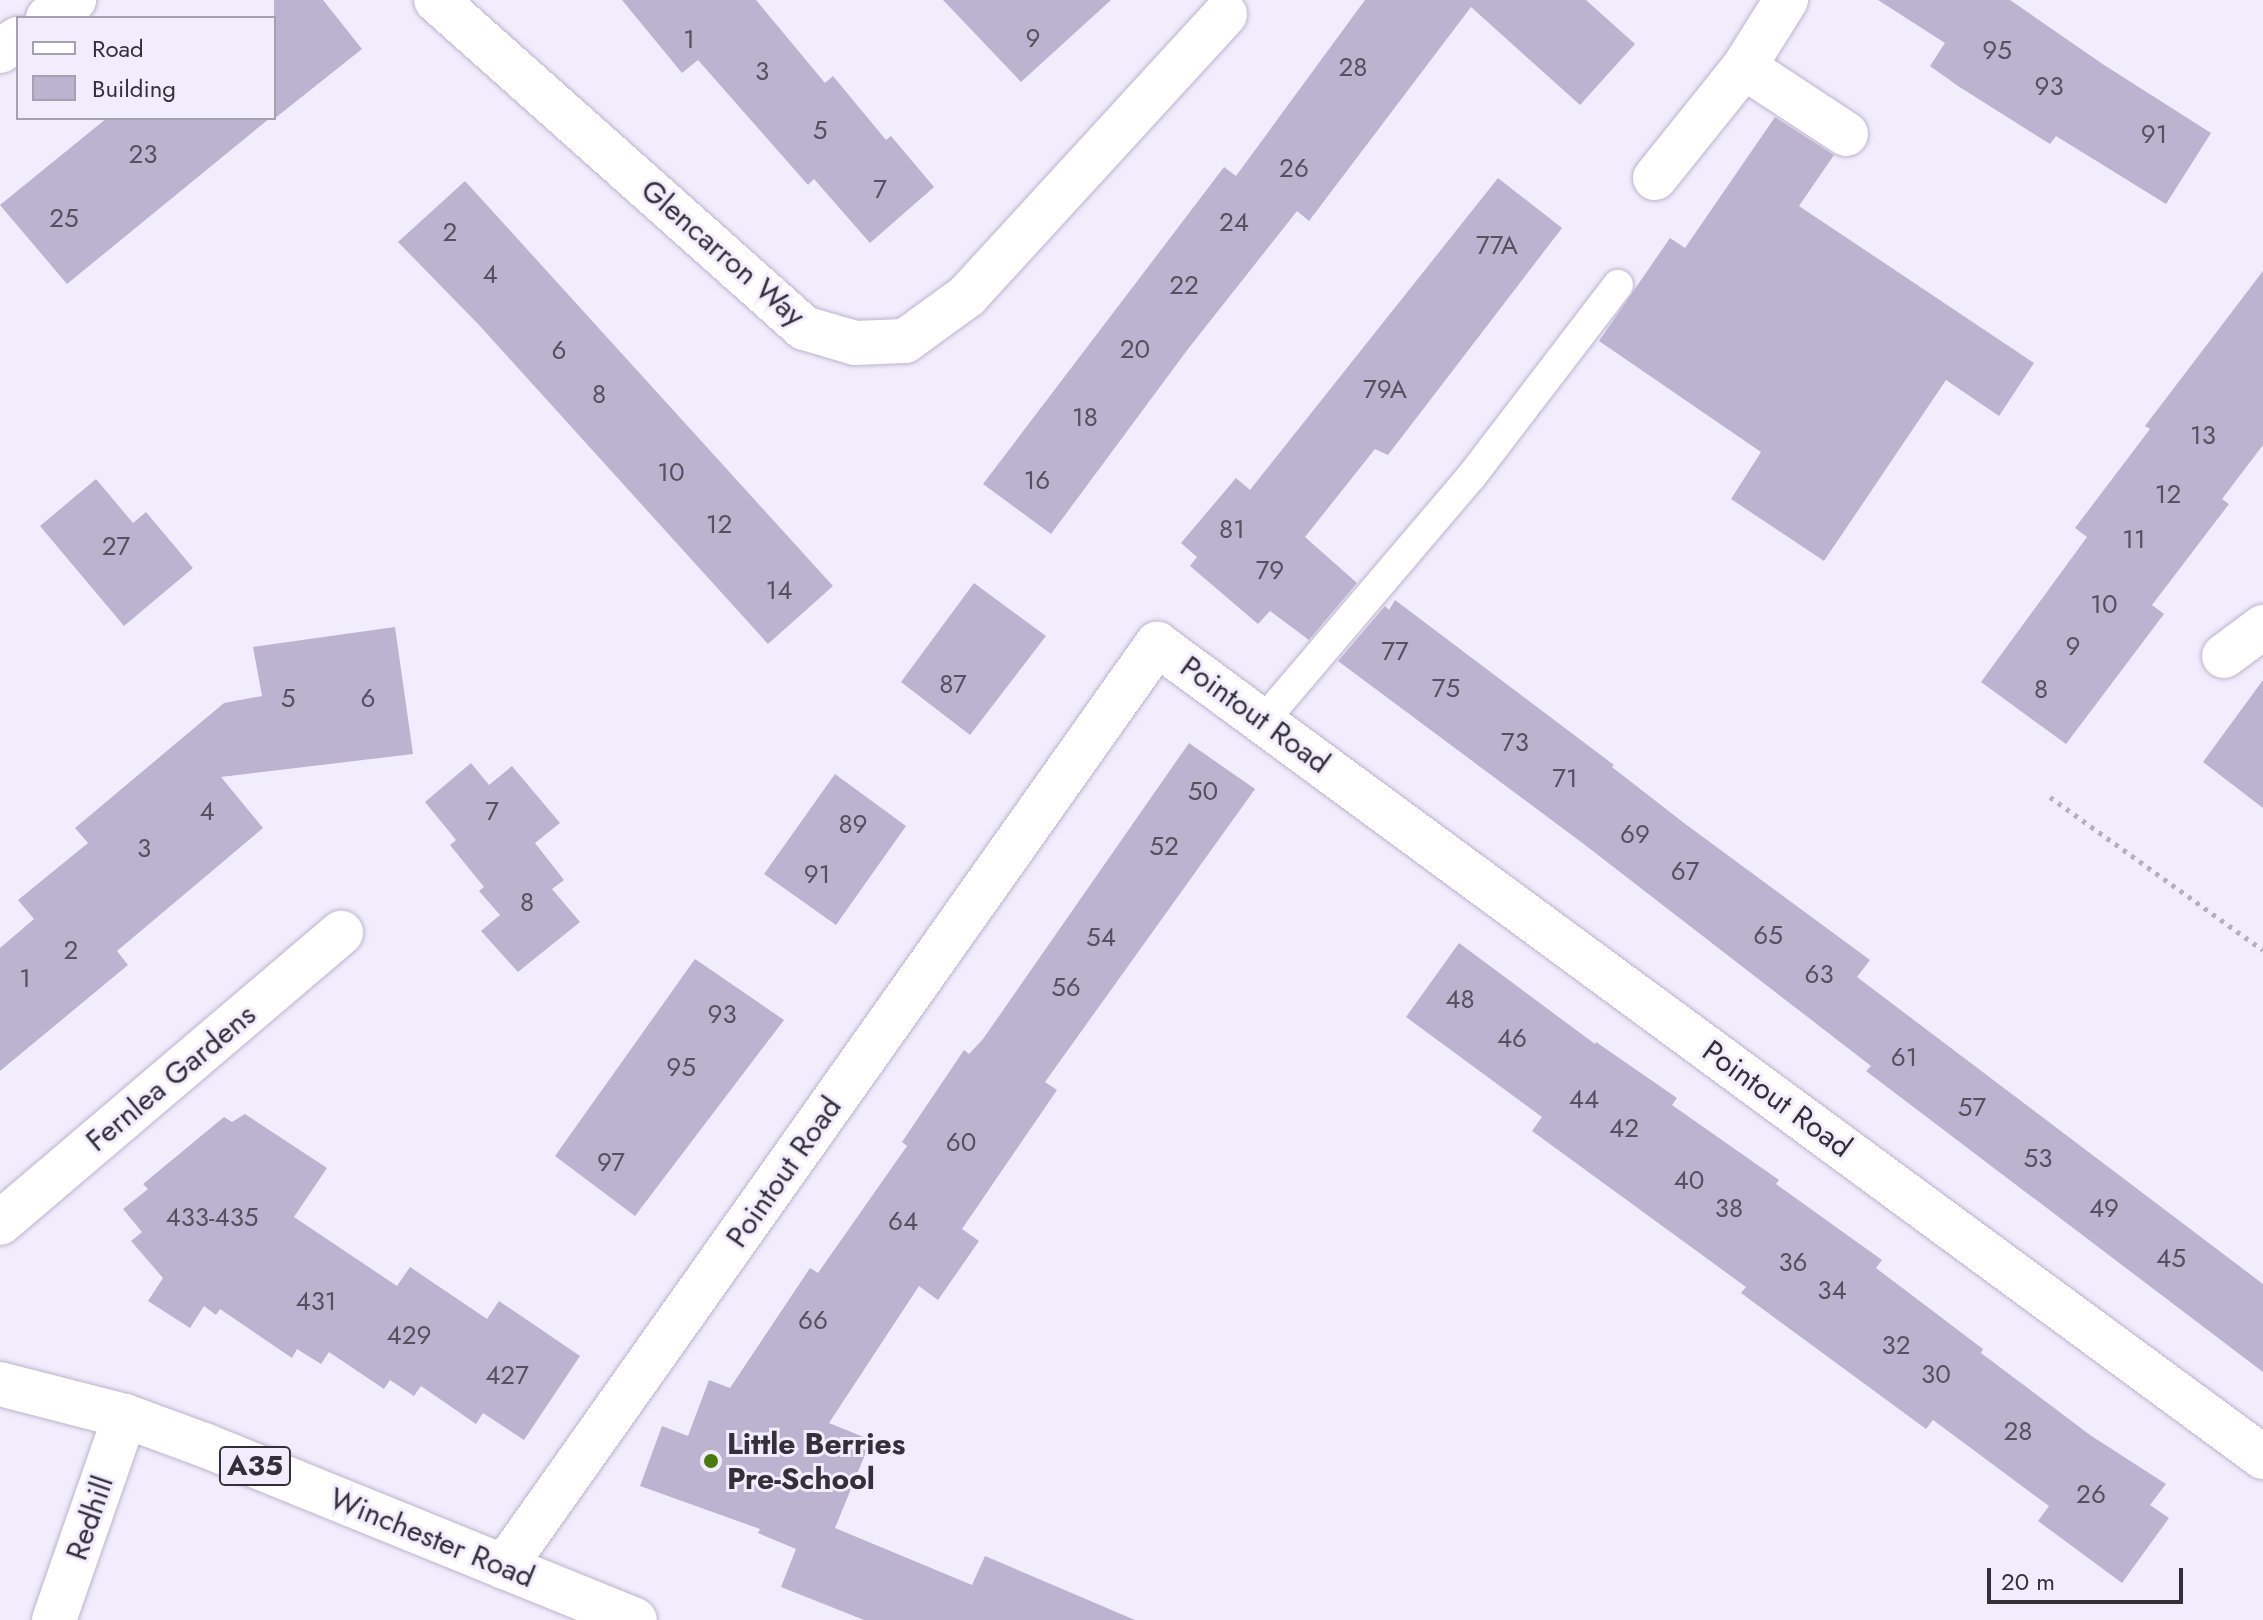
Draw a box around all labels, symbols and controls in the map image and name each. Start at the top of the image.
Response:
legend [16,16,276,120]
house number: 9 [1026,23,1040,55]
house number: 1 [683,24,695,56]
text: Road [92,31,144,66]
house number: 95 [1982,35,2012,67]
house number: 28 [1339,52,1367,84]
house number: 3 [755,56,769,88]
text: Building [92,71,176,106]
house number: 93 [2034,71,2064,103]
house number: 5 [813,115,827,147]
house number: 91 [2141,119,2167,151]
house number: 23 [129,139,157,171]
house number: 26 [1279,153,1309,185]
street label: Glencarron Way [634,172,812,334]
house number: 7 [873,174,887,206]
house number: 25 [49,203,79,235]
house number: 24 [1219,207,1249,239]
house number: 2 [443,217,457,249]
house number: 77A [1476,230,1518,262]
house number: 4 [482,259,498,291]
house number: 22 [1169,270,1199,302]
house number: 20 [1120,334,1150,366]
house number: 6 [552,335,566,367]
house number: 79A [1363,374,1407,406]
house number: 8 [592,379,606,411]
house number: 18 [1072,402,1098,434]
house number: 13 [2190,420,2216,452]
house number: 10 [657,457,685,489]
house number: 16 [1024,465,1050,497]
house number: 12 [2155,479,2181,511]
house number: 12 [706,509,732,541]
house number: 81 [1219,514,1245,546]
house number: 11 [2122,524,2146,556]
house number: 27 [102,531,130,563]
house number: 79 [1256,555,1284,587]
house number: 14 [766,575,792,607]
house number: 10 [2090,589,2118,621]
house number: 9 [2066,631,2080,663]
house number: 77 [1381,636,1409,668]
street label: Pointout Road [1173,649,1337,781]
house number: 87 [939,669,967,701]
house number: 75 [1432,673,1460,705]
house number: 8 [2034,674,2048,706]
house number: 5 [281,683,295,715]
house number: 6 [361,683,375,715]
house number: 73 [1501,727,1529,759]
house number: 71 [1552,763,1578,795]
house number: 50 [1188,776,1218,808]
house number: 4 [199,796,215,828]
house number: 7 [485,796,499,828]
house number: 89 [838,809,868,841]
house number: 69 [1620,819,1650,851]
house number: 52 [1149,831,1179,863]
house number: 3 [137,833,151,865]
house number: 67 [1671,856,1699,888]
house number: 91 [804,859,830,891]
house number: 8 [520,887,534,919]
house number: 65 [1753,920,1783,952]
house number: 54 [1086,922,1116,954]
house number: 2 [64,935,78,967]
house number: 63 [1804,959,1834,991]
house number: 1 [19,963,31,995]
house number: 56 [1051,972,1081,1004]
house number: 48 [1445,984,1475,1016]
street label: Fernlea Gardens [79,997,263,1159]
house number: 93 [707,999,737,1031]
house number: 46 [1497,1023,1527,1055]
street label: Pointout Road [1695,1033,1859,1165]
house number: 61 [1891,1042,1917,1074]
house number: 95 [666,1052,696,1084]
house number: 44 [1569,1084,1599,1116]
street label: Pointout Road [719,1090,849,1254]
house number: 57 [1958,1092,1986,1124]
house number: 42 [1609,1113,1639,1145]
house number: 60 [946,1127,976,1159]
house number: 53 [2024,1143,2052,1175]
house number: 97 [597,1147,625,1179]
house number: 40 [1674,1165,1704,1197]
house number: 38 [1715,1193,1743,1225]
house number: 49 [2089,1193,2119,1225]
house number: 433-435 [165,1202,259,1234]
house number: 64 [888,1206,918,1238]
house number: 45 [2156,1243,2186,1275]
house number: 36 [1778,1247,1808,1279]
house number: 34 [1817,1275,1847,1307]
house number: 431 [295,1286,337,1318]
house number: 66 [798,1305,828,1337]
house number: 429 [387,1320,431,1352]
house number: 32 [1882,1330,1910,1362]
house number: 30 [1921,1359,1951,1391]
house number: 427 [485,1360,529,1392]
house number: 28 [2004,1416,2032,1448]
place label: Little Berries Pre-School [727,1426,905,1496]
road number: A35 [217,1442,293,1490]
marker: Little Berries Pre-School [702,1452,720,1470]
street label: Redhill [59,1471,121,1565]
house number: 26 [2076,1479,2106,1511]
street label: Winchester Road [324,1481,540,1595]
scale bar [1991,1552,2187,1602]
text: 20 m [2001,1564,2055,1599]

